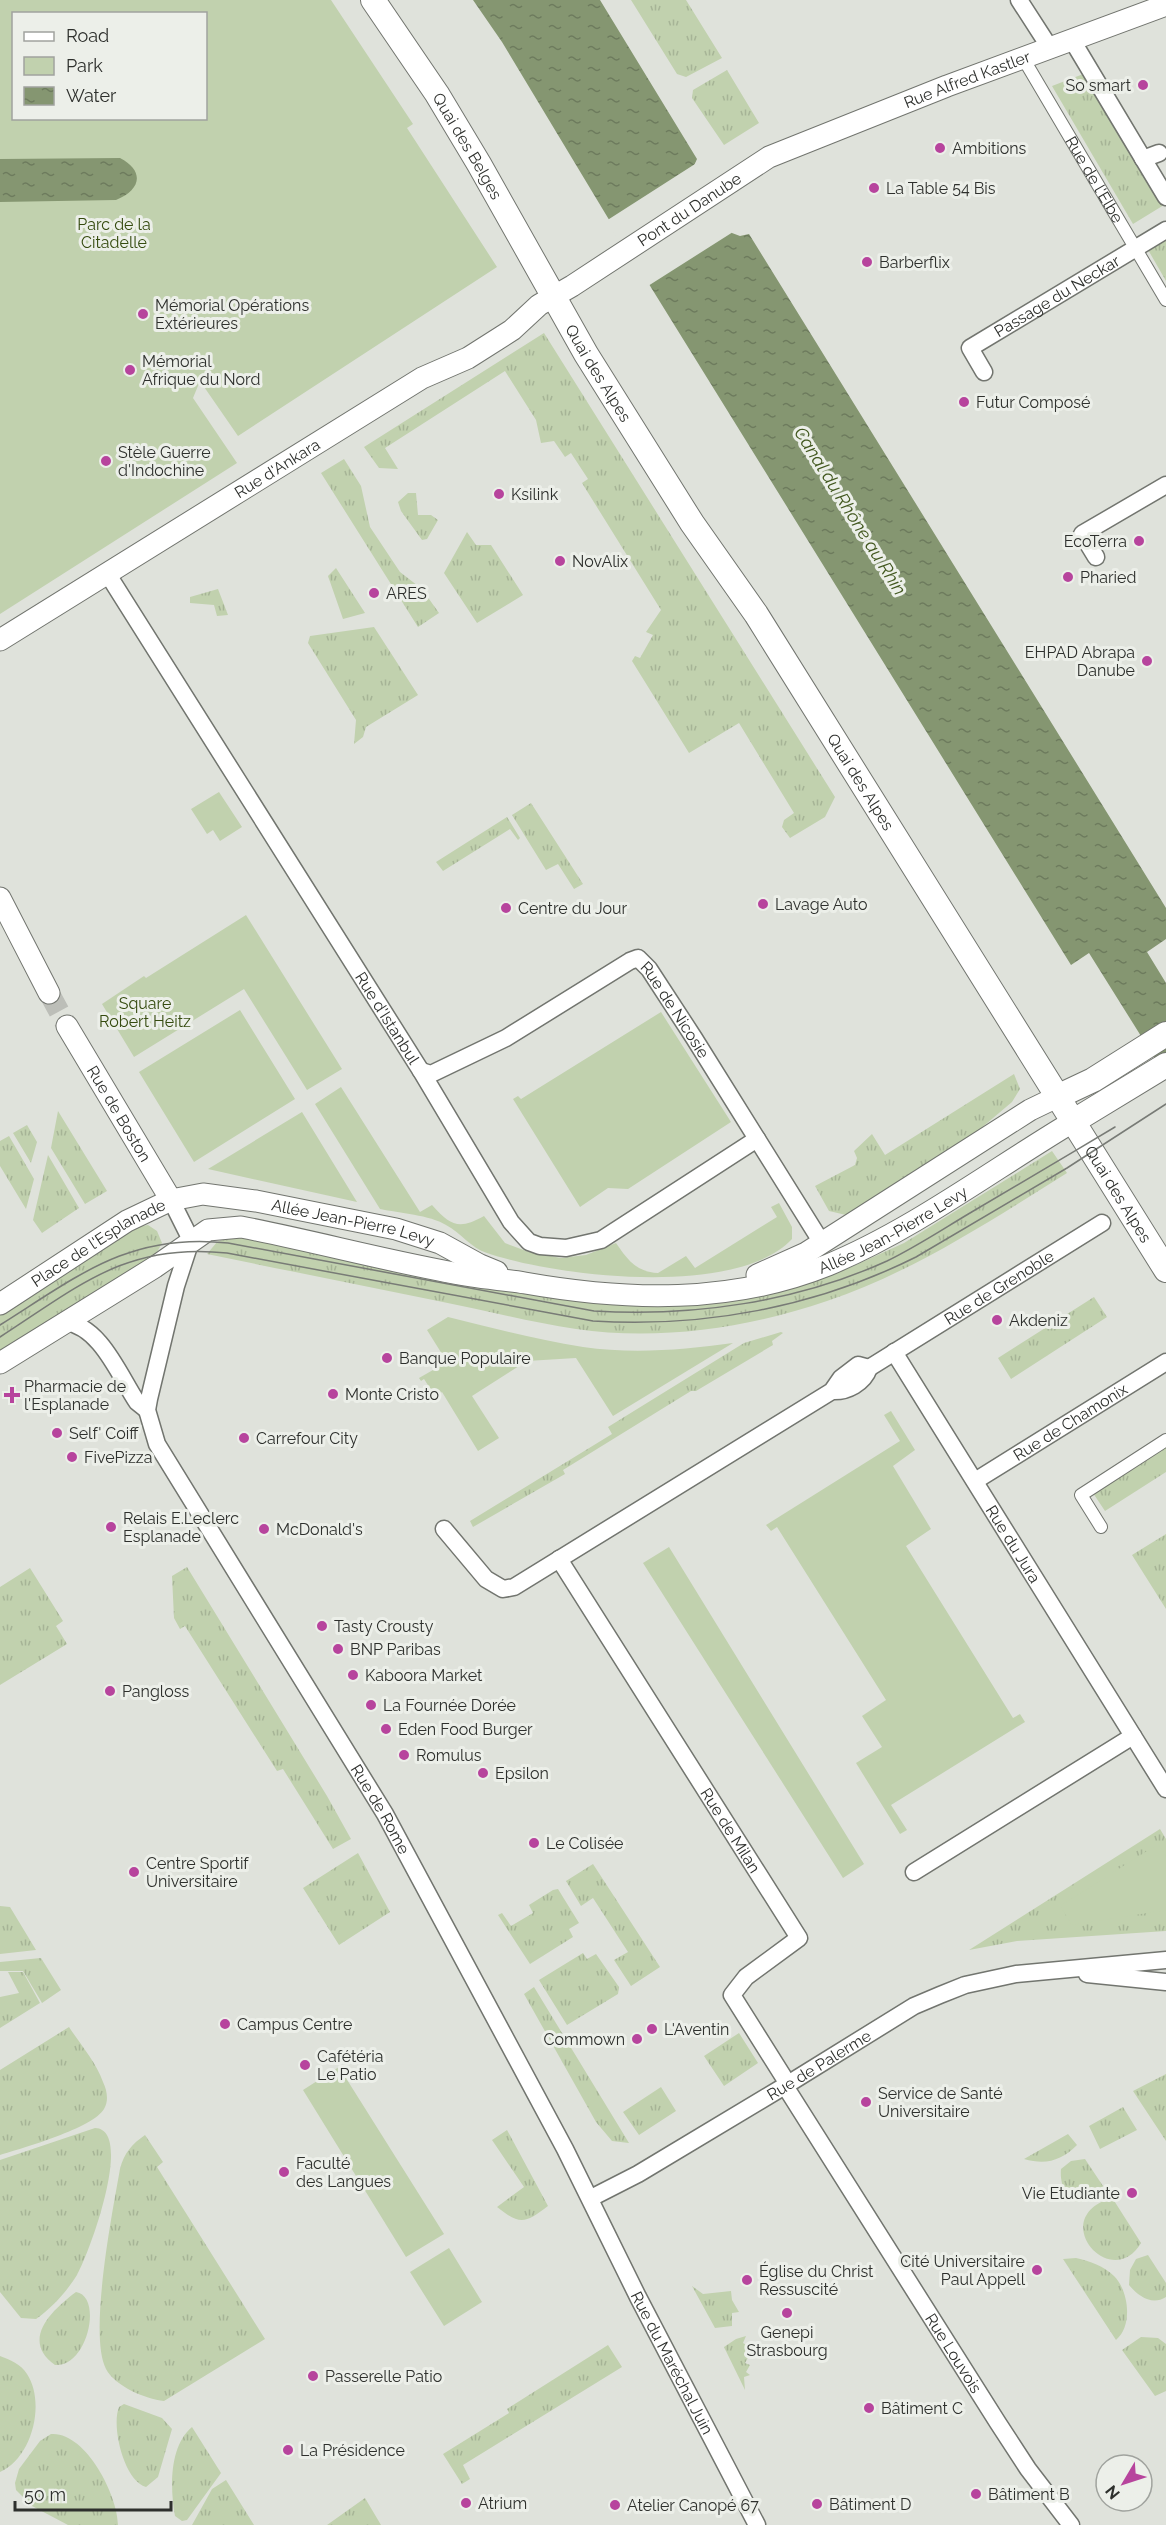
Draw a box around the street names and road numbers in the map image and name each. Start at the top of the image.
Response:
street label: Rue Alfred Kastler [901,47,1033,112]
street label: Quai des Belges [428,89,506,203]
street label: Rue de l'Elbe [1061,133,1127,226]
street label: Pont du Danube [634,169,745,250]
street label: Passage du Neckar [991,251,1123,341]
street label: Quai des Alpes [561,321,635,426]
street label: Rue d'Ankara [231,435,323,502]
street label: Quai des Alpes [823,730,898,834]
street label: Rue de Nicosie [637,957,713,1062]
street label: Rue d'Istanbul [351,969,424,1068]
street label: Rue de Boston [83,1062,155,1165]
street label: Quai des Alpes [1081,1142,1156,1246]
street label: Allée Jean-Pierre Levy [816,1182,971,1278]
street label: Place de l'Esplanade [28,1195,168,1291]
street label: Allée Jean-Pierre Levy [270,1195,437,1251]
street label: Rue de Grenoble [941,1246,1057,1329]
street label: Rue de Chamonix [1010,1379,1131,1465]
street label: Rue du Jura [982,1502,1044,1586]
street label: Rue de Rome [347,1761,414,1857]
street label: Rue de Milan [696,1785,764,1876]
street label: Rue de Palerme [764,2026,875,2104]
street label: Rue du Maréchal Juin [627,2288,717,2438]
street label: Rue Louvois [921,2310,986,2397]

